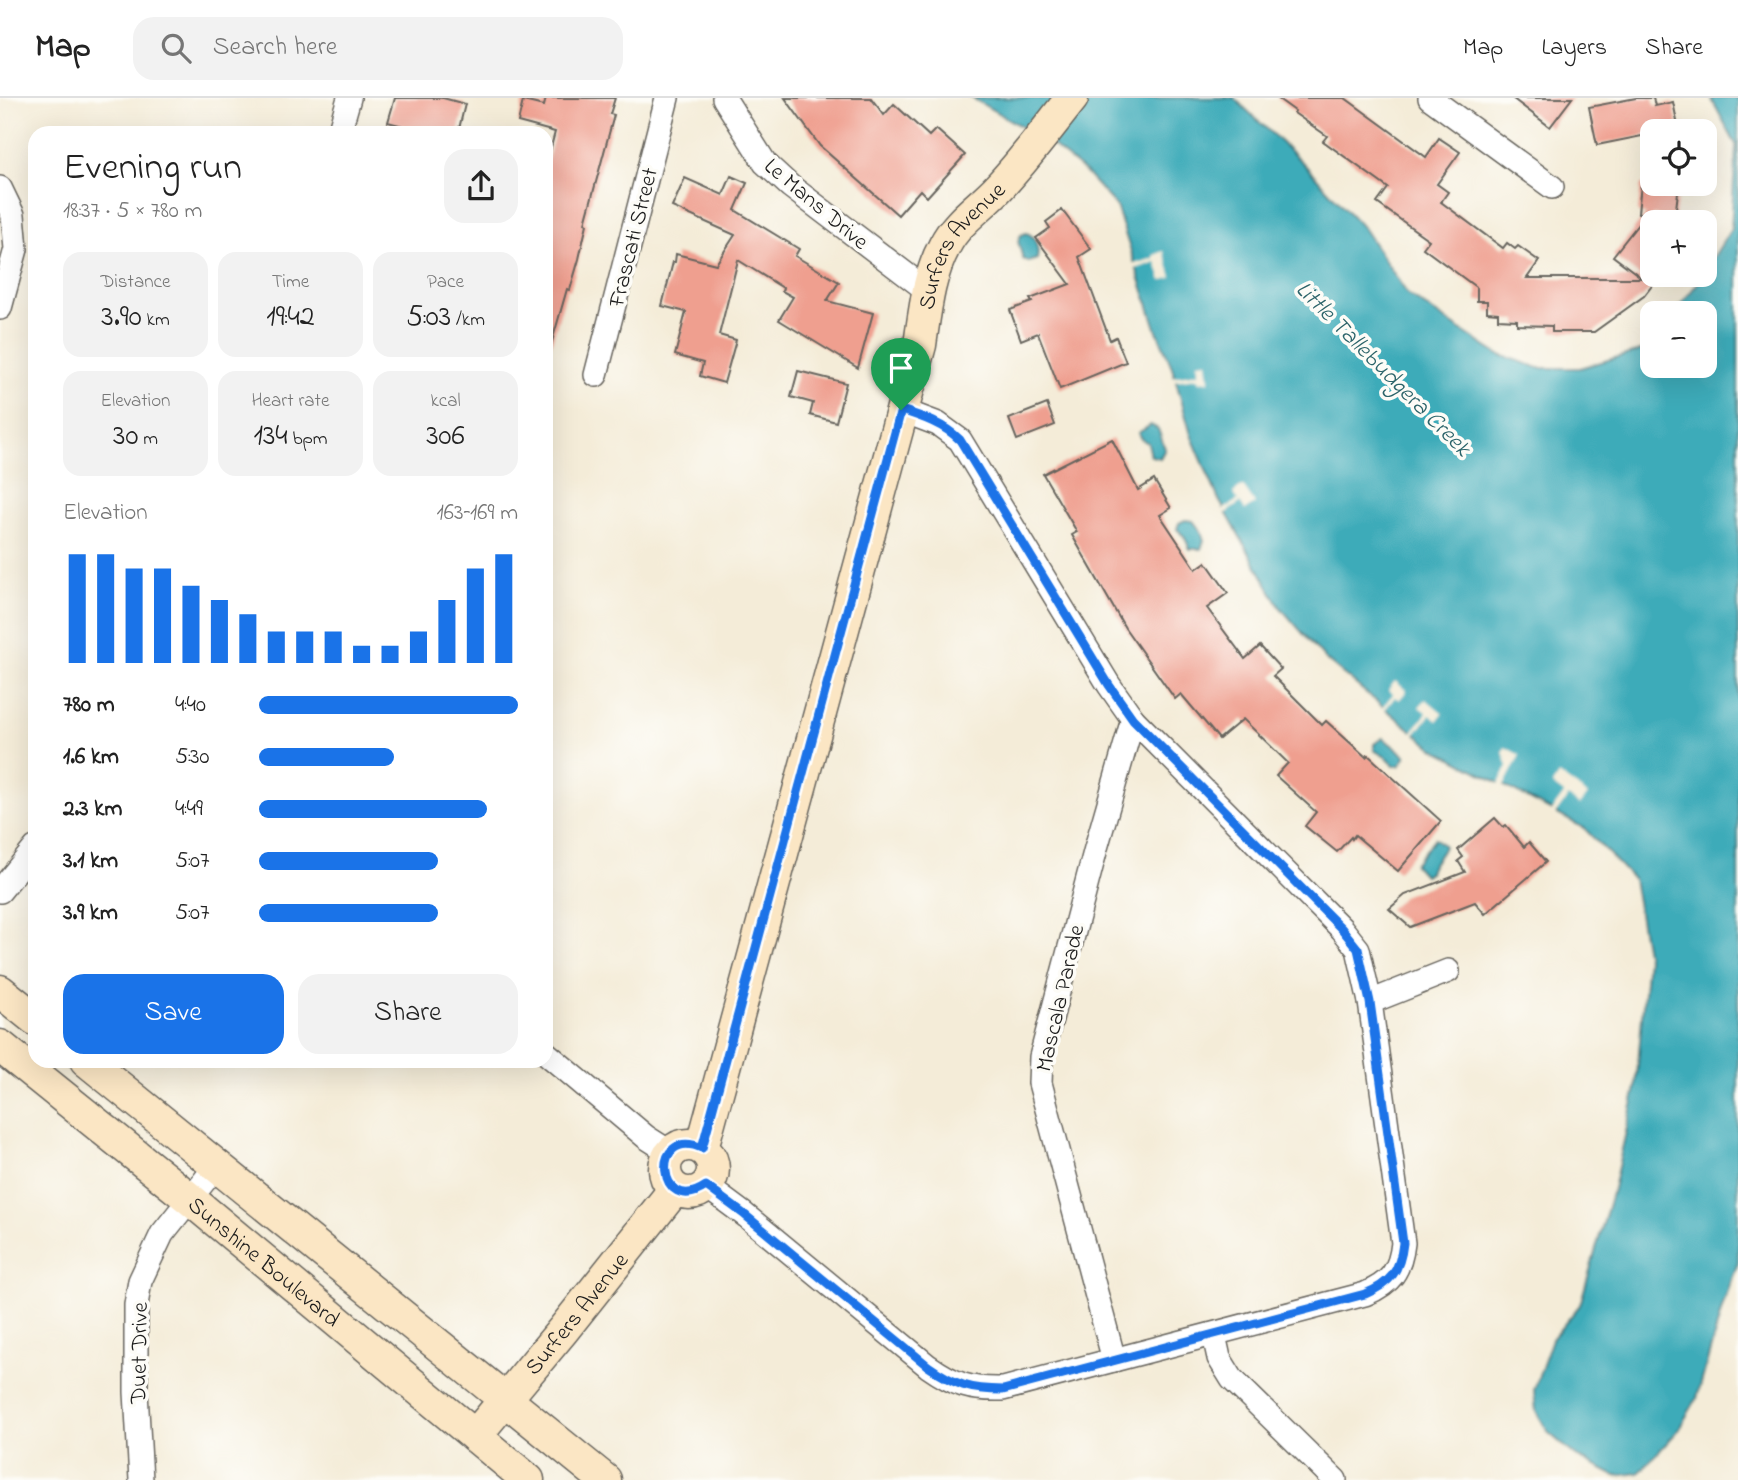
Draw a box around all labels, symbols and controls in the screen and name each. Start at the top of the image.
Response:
search box [133,17,623,80]
text: Map [35,24,91,72]
icon: search [157,29,195,67]
text: Search here [213,29,337,67]
text: Map [1463,31,1503,66]
text: Layers [1541,31,1607,66]
text: Share [1645,31,1703,66]
map controls [1640,119,1717,378]
button: locate [1640,119,1717,196]
text: Evening run [63,141,242,197]
button: share [444,149,518,223]
street label: Le Mans Drive [756,151,875,259]
street label: Frascati Street [601,164,668,312]
street label: Surfers Avenue [911,175,1015,313]
text: 18:37 · 5 × 780 m [63,195,202,228]
button: + [1640,210,1717,287]
text: Distance [101,269,171,296]
text: Time [272,269,309,296]
text: Pace [427,269,464,296]
water label: Little Tallebudgera Creek [1286,274,1479,467]
text: 3.90 [101,296,142,340]
text: 19:42 [266,296,315,340]
text: 5:03 [406,296,451,340]
button: − [1640,301,1717,378]
text: km [142,307,170,334]
text: /km [451,307,485,334]
pin [871,338,931,410]
icon: arrive [882,349,920,387]
text: Elevation [101,388,170,415]
text: Heart rate [252,388,329,415]
text: kcal [430,388,461,415]
text: 30 [113,415,138,459]
text: 134 [253,415,288,459]
text: 306 [426,415,465,459]
text: m [138,426,158,453]
text: bpm [288,426,328,453]
text: Elevation [63,497,148,530]
text: 163–169 m [436,497,518,530]
text: 780 m [63,689,115,722]
text: 4:40 [175,689,206,722]
text: 1.6 km [63,741,119,774]
text: 5:30 [175,741,210,774]
text: 2.3 km [63,793,122,826]
text: 4:49 [175,793,203,826]
text: 3.1 km [63,845,118,878]
text: 5:07 [175,845,210,878]
text: 3.9 km [63,897,118,930]
text: 5:07 [175,897,210,930]
street label: Mascala Parade [1028,921,1095,1075]
button: Save [63,974,284,1054]
button: Share [298,974,518,1054]
street label: Sunshine Boulevard [180,1190,347,1336]
street label: Surfers Avenue [518,1246,638,1383]
street label: Duet Drive [123,1301,158,1405]

